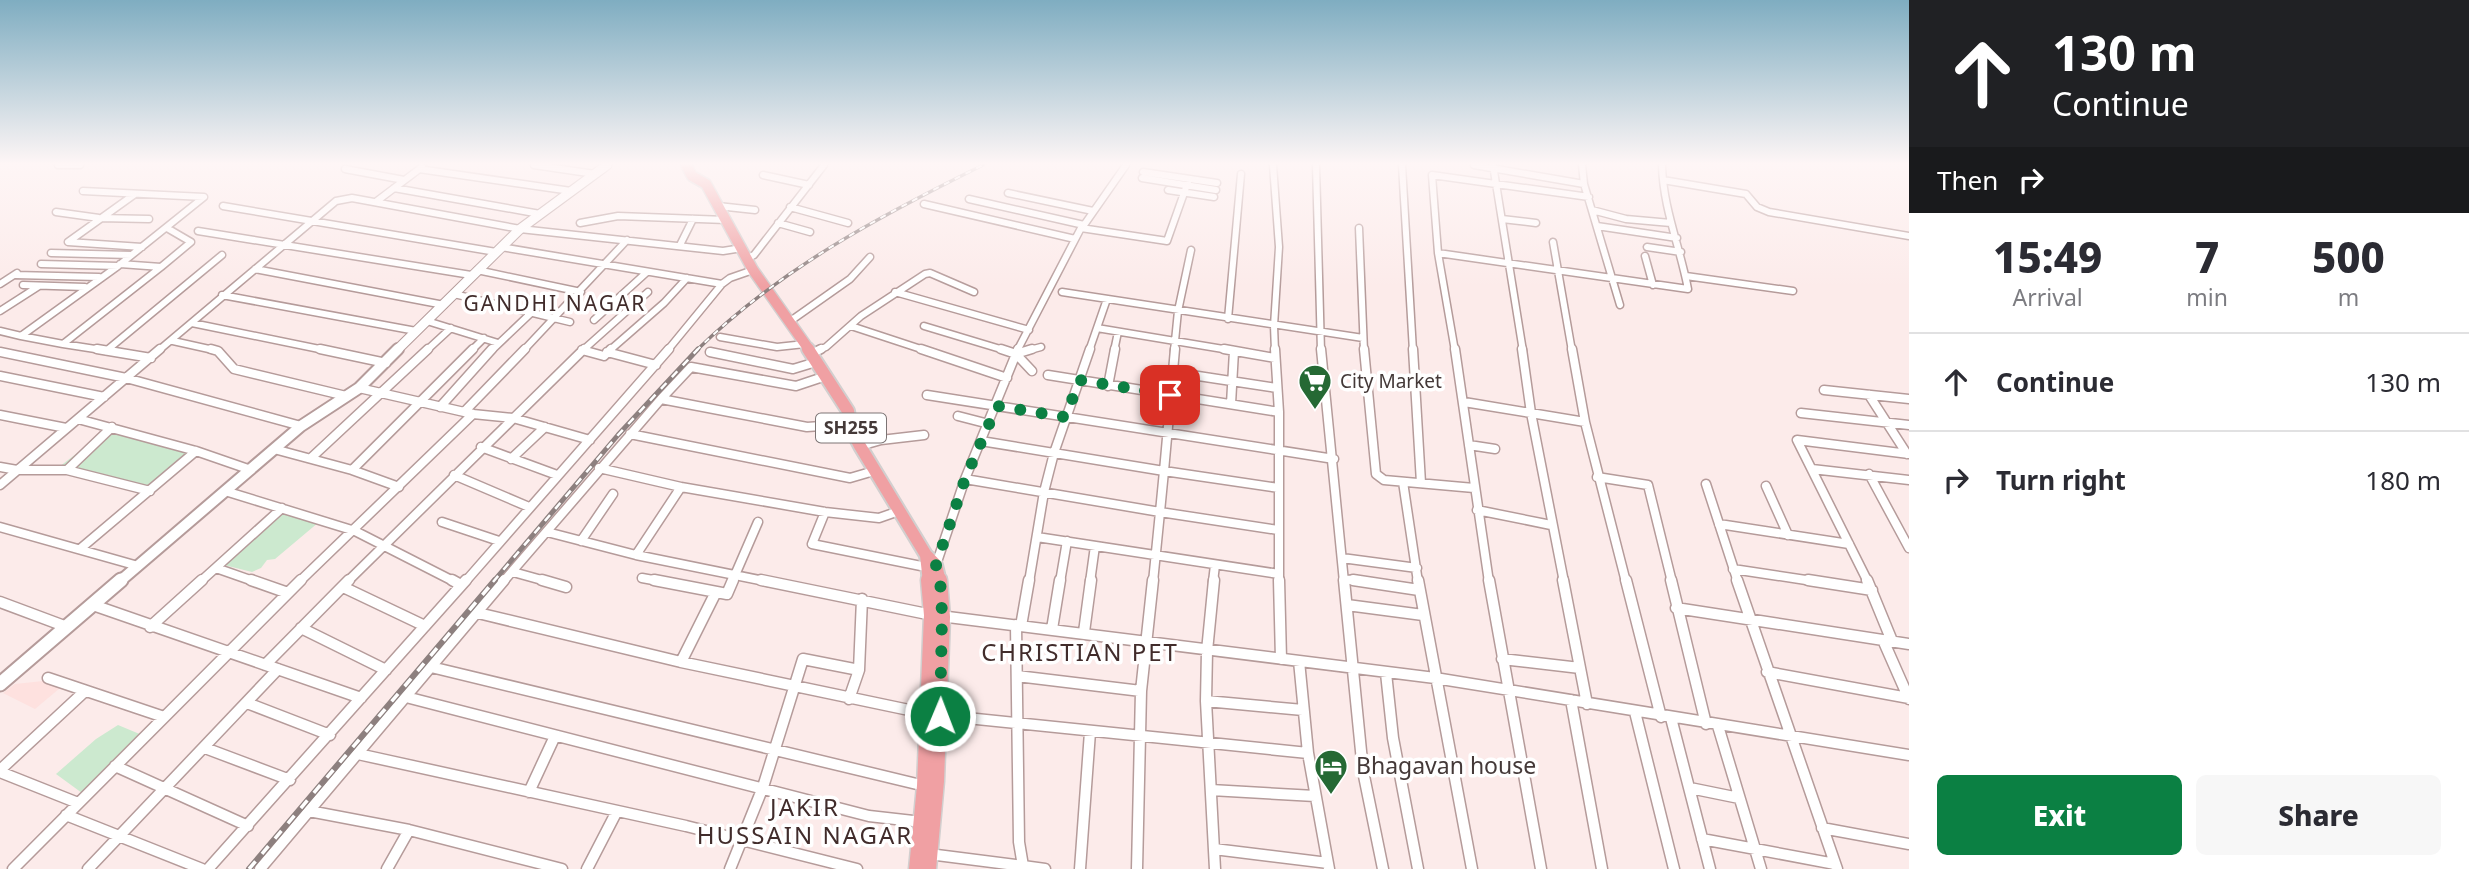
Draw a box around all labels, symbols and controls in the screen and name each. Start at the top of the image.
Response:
text: 130 m [2052,19,2197,85]
icon: ahead [1937,28,2028,119]
text: Continue [2052,82,2189,125]
icon: right [2012,161,2050,199]
text: Then [1937,162,1998,198]
text: 15:49 [1993,228,2102,285]
text: 7 [2195,228,2219,285]
text: 500 [2312,228,2385,285]
text: Arrival [2013,281,2083,313]
text: min [2186,281,2228,313]
text: m [2338,281,2359,313]
district label: GANDHI NAGAR [464,289,646,317]
supermarket icon: City Market [1296,362,1334,411]
icon: ahead [1937,363,1975,401]
text: Continue [1996,364,2114,400]
text: 130 m [2365,364,2441,400]
pin [1140,365,1200,425]
place label: City Market [1340,368,1442,394]
icon: arrive [1151,376,1189,414]
road number: SH255 [816,414,886,442]
icon: right [1937,461,1975,499]
text: Turn right [1996,462,2126,498]
text: 180 m [2365,462,2441,498]
district label: CHRISTIAN PET [981,635,1179,668]
position arrow [903,679,977,753]
hotel icon: Bhagavan house [1312,747,1350,796]
place label: Bhagavan house [1356,749,1536,781]
button: Exit [1937,775,2182,855]
button: Share [2196,775,2441,855]
district label: JAKIR HUSSAIN NAGAR [697,790,913,851]

